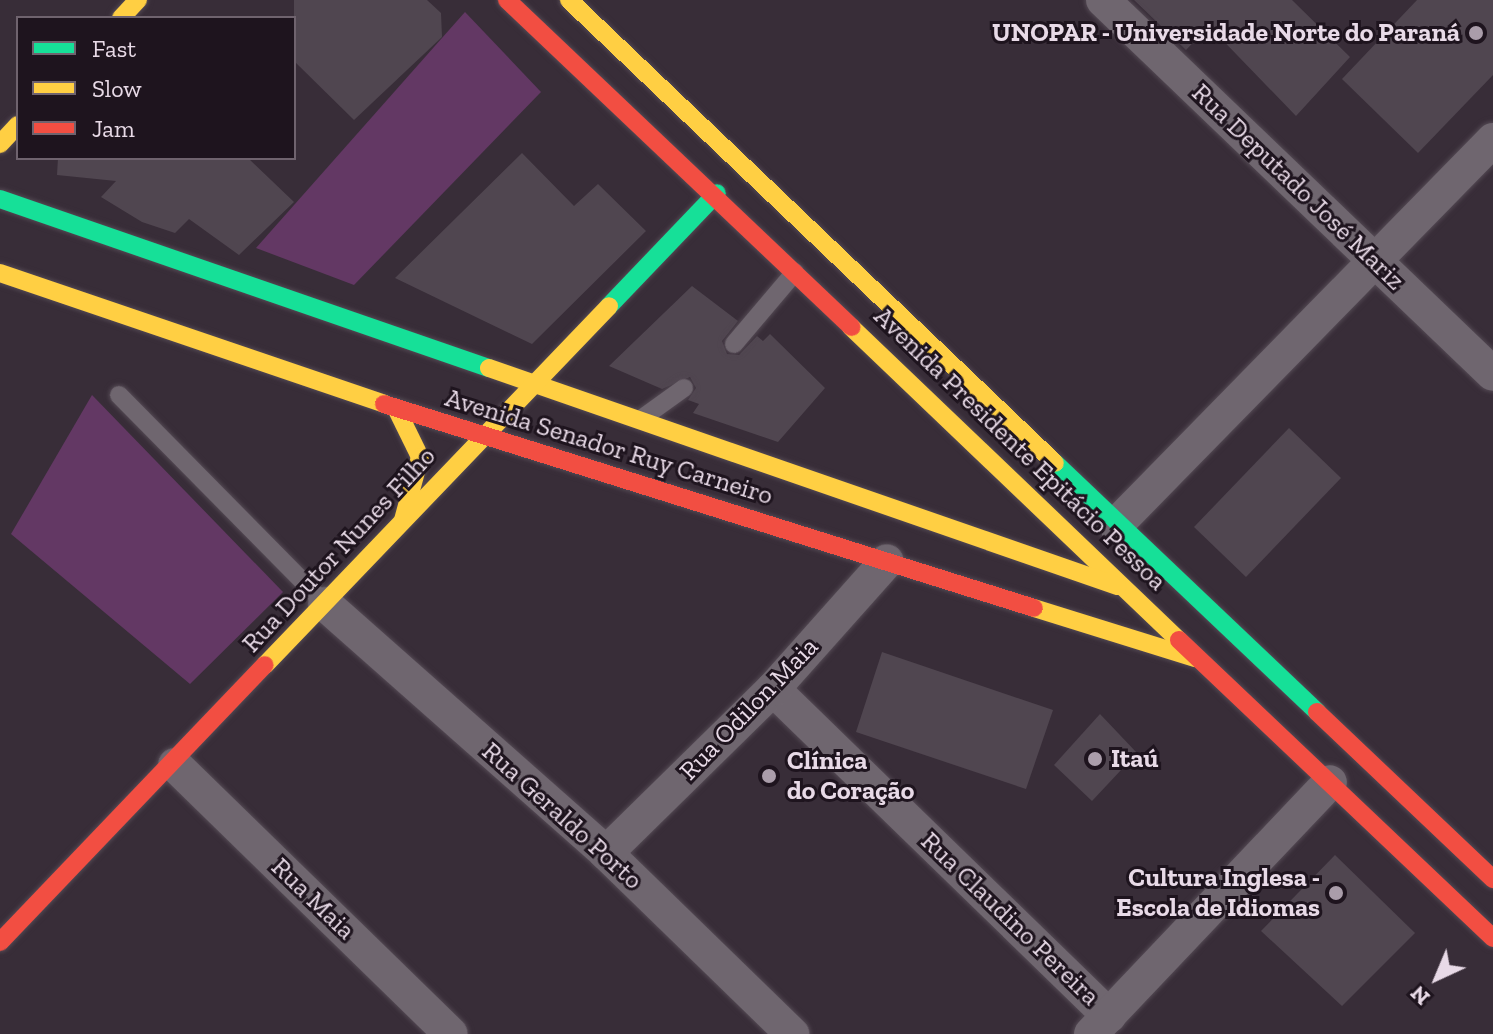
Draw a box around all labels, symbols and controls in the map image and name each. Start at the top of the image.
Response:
legend [16,16,296,160]
place label: UNOPAR - Universidade Norte do Paraná [992,17,1460,49]
marker: UNOPAR - Universidade Norte do Paraná [1467,24,1485,42]
text: Fast [92,34,136,63]
text: Slow [92,74,142,103]
street label: Rua Deputado José Mariz [1185,77,1411,297]
text: Jam [92,114,135,143]
street label: Avenida Presidente Epitácio Pessoa [867,301,1173,597]
street label: Avenida Senador Ruy Carneiro [441,382,777,512]
street label: Rua Doutor Nunes Filho [236,441,442,659]
street label: Rua Odilon Maia [673,631,825,787]
street label: Rua Geraldo Porto [475,736,649,896]
place label: Itaú [1111,743,1159,775]
place label: Clínica do Coração [787,745,914,806]
marker: Itaú [1086,750,1104,768]
marker: Clínica do Coração [758,765,780,787]
street label: Rua Claudino Pereira [914,826,1106,1012]
street label: Rua Maia [265,852,361,946]
place label: Cultura Inglesa - Escola de Idiomas [1116,862,1320,924]
marker: Cultura Inglesa - Escola de Idiomas [1327,884,1345,902]
north arrow [1397,938,1477,1018]
text: N [1405,980,1435,1011]

